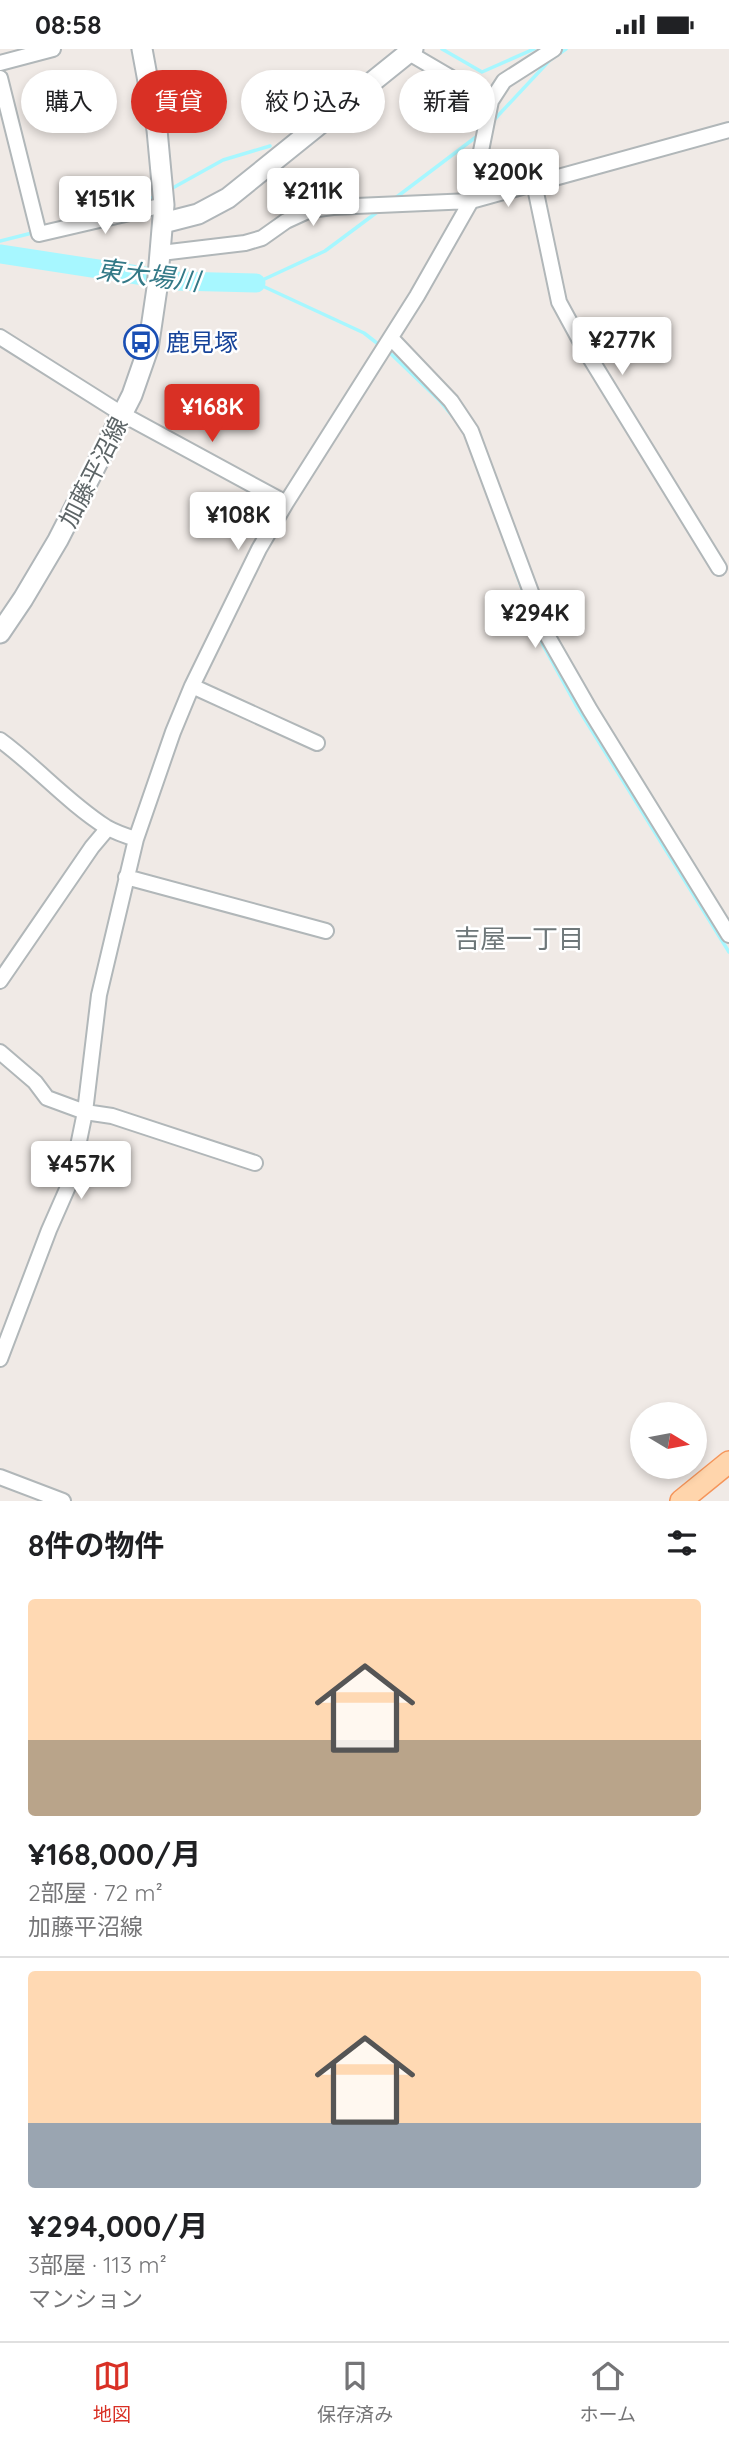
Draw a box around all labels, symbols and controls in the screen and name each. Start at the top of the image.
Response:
text: 08:58 [35,8,102,41]
chip: 購入 [21,70,117,133]
chip: 賃貸 [131,70,227,133]
chip: 絞り込み [241,70,385,133]
chip: 新着 [399,70,495,133]
pin: ¥200K [459,149,557,209]
text: ¥200K [473,157,543,186]
pin: ¥211K [264,169,362,228]
text: ¥211K [283,176,343,205]
pin: ¥151K [56,177,154,236]
text: ¥151K [75,184,135,213]
water label: 東大場川 [94,252,205,298]
pin: ¥277K [573,317,671,377]
bus stop icon: 鹿見塚 [122,323,160,361]
text: ¥277K [588,325,656,354]
place label: 鹿見塚 [166,327,238,357]
pin: ¥168K [163,385,261,444]
text: ¥168K [180,392,244,421]
street label: 加藤平沼線 [52,412,134,532]
pin: ¥108K [189,493,287,552]
text: ¥108K [206,500,270,529]
pin: ¥294K [486,591,584,650]
text: ¥294K [501,598,569,627]
district label: 吉屋一丁目 [454,922,584,955]
pin: ¥457K [32,1141,130,1201]
text: ¥457K [47,1149,115,1178]
north arrow [630,1402,707,1479]
map controls [630,1402,707,1479]
icon: filters [663,1524,701,1562]
text: 8件の物件 [28,1526,164,1564]
icon: home [302,1645,428,1771]
text: ¥168,000/月 [28,1835,201,1873]
text: 2部屋 · 72 m² [28,1878,163,1907]
text: 加藤平沼線 [28,1912,143,1941]
icon: home [302,2017,428,2143]
text: ¥294,000/月 [28,2207,208,2245]
text: 3部屋 · 113 m² [28,2250,167,2279]
text: マンション [28,2284,143,2313]
tab: 地図 [93,2357,131,2426]
tab: 保存済み [317,2357,393,2426]
tab: ホーム [579,2357,636,2426]

